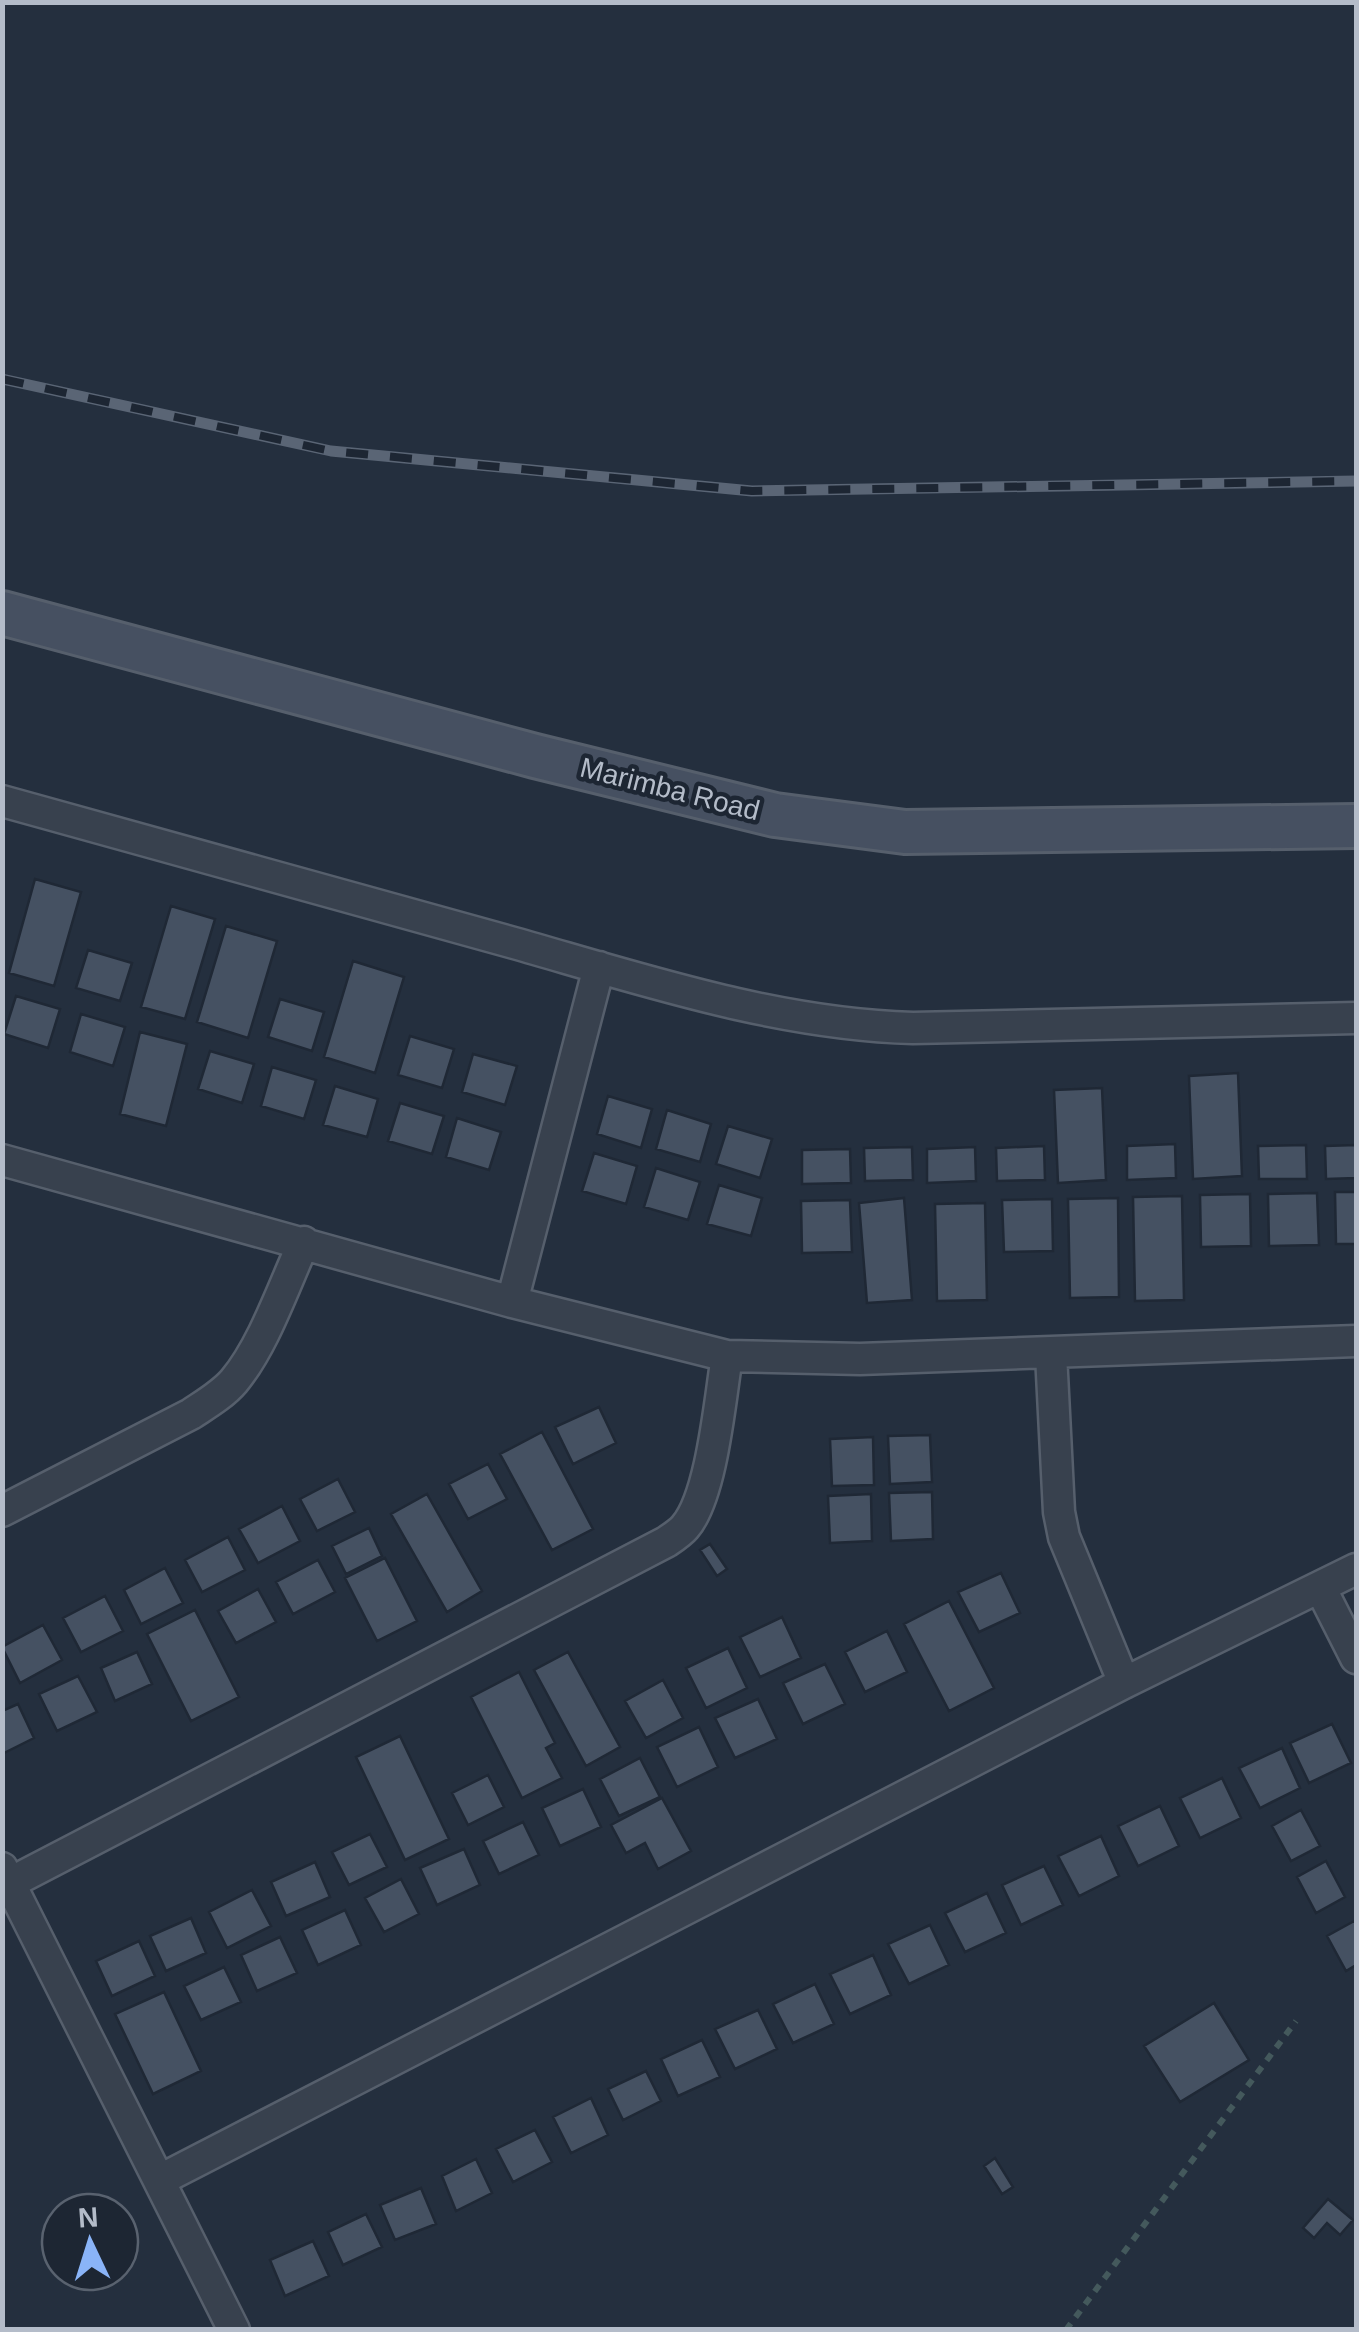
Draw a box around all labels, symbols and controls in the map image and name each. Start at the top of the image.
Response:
street label: Marimba Road [577,752,763,826]
north arrow [40,2192,140,2292]
text: N [77,2201,99,2234]

